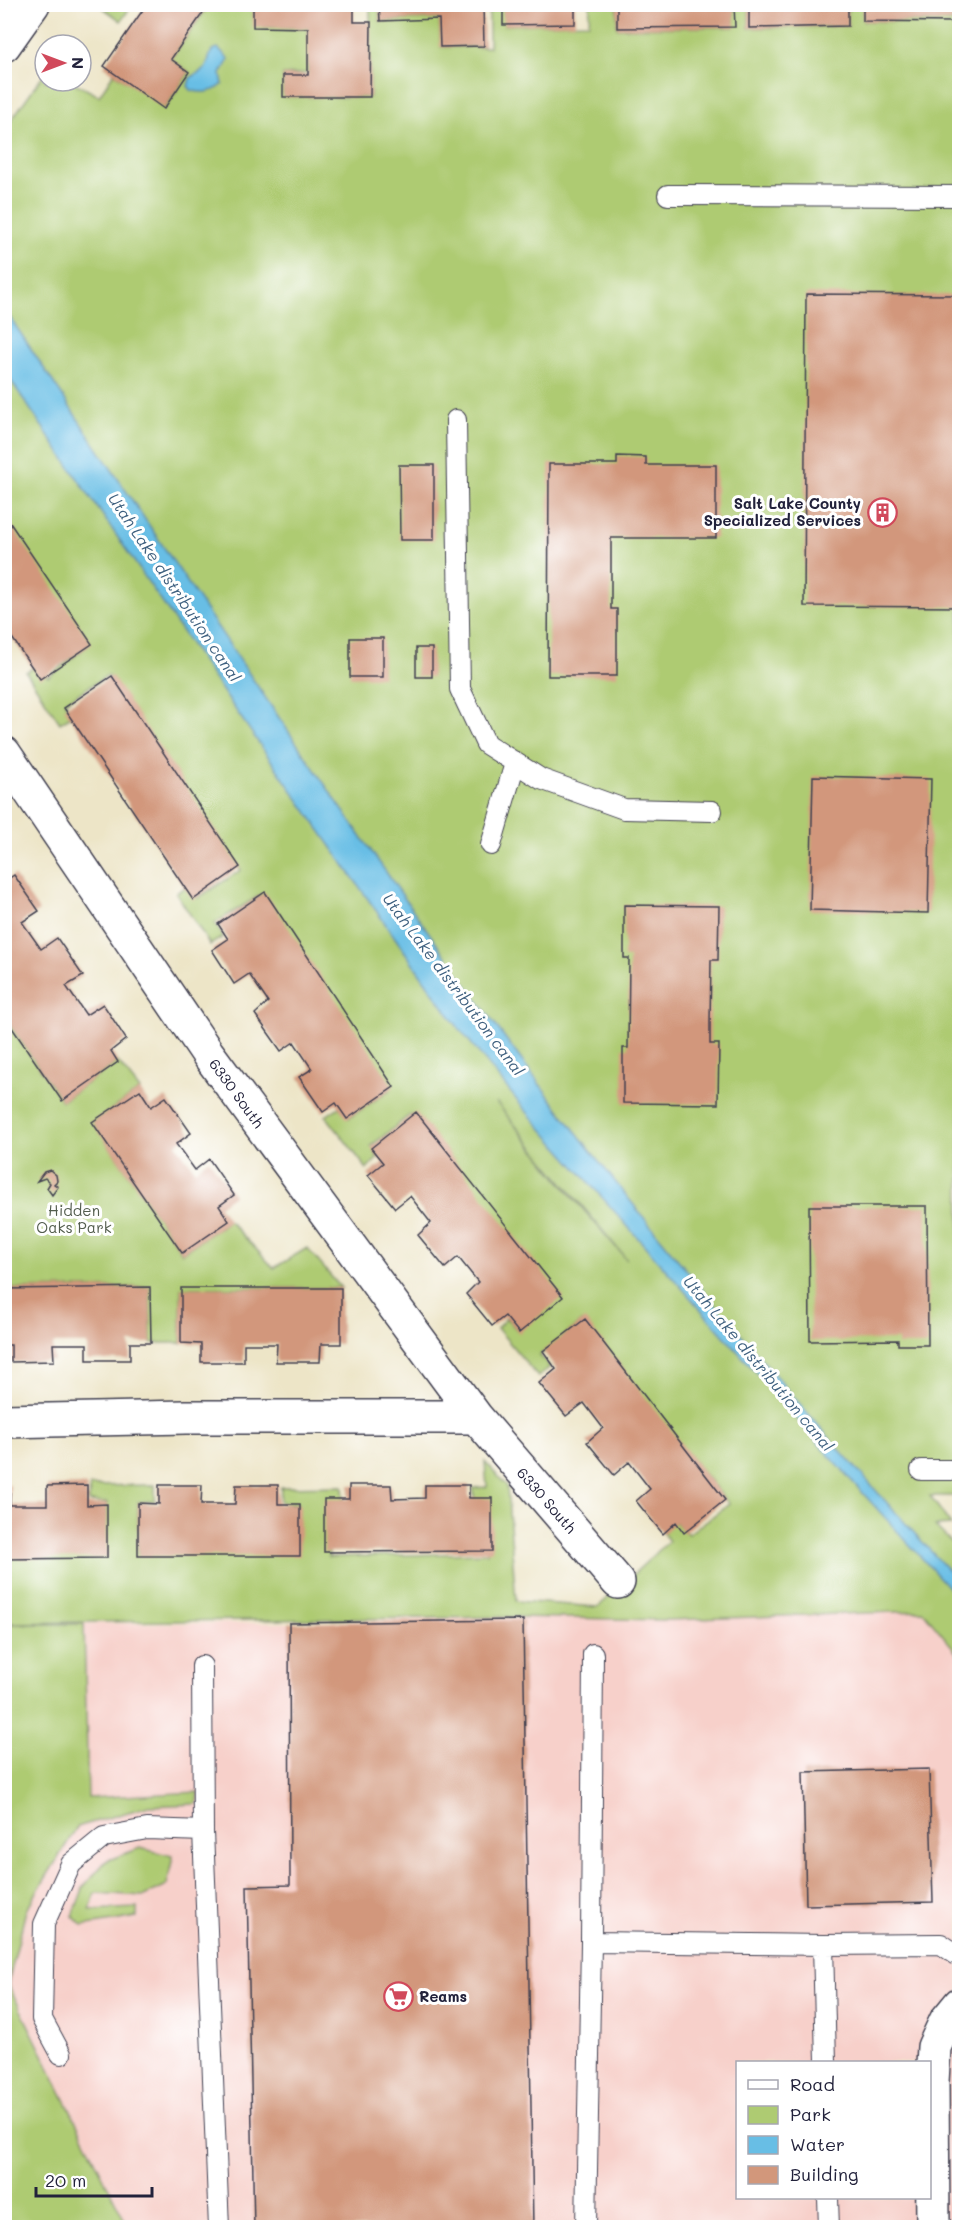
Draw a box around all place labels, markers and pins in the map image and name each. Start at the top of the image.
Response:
place label: Salt Lake County Specialized Services [704,493,861,530]
building icon: Salt Lake County Specialized Services [866,496,898,528]
supermarket icon: Reams [382,1980,414,2012]
place label: Reams [419,1986,467,2006]

